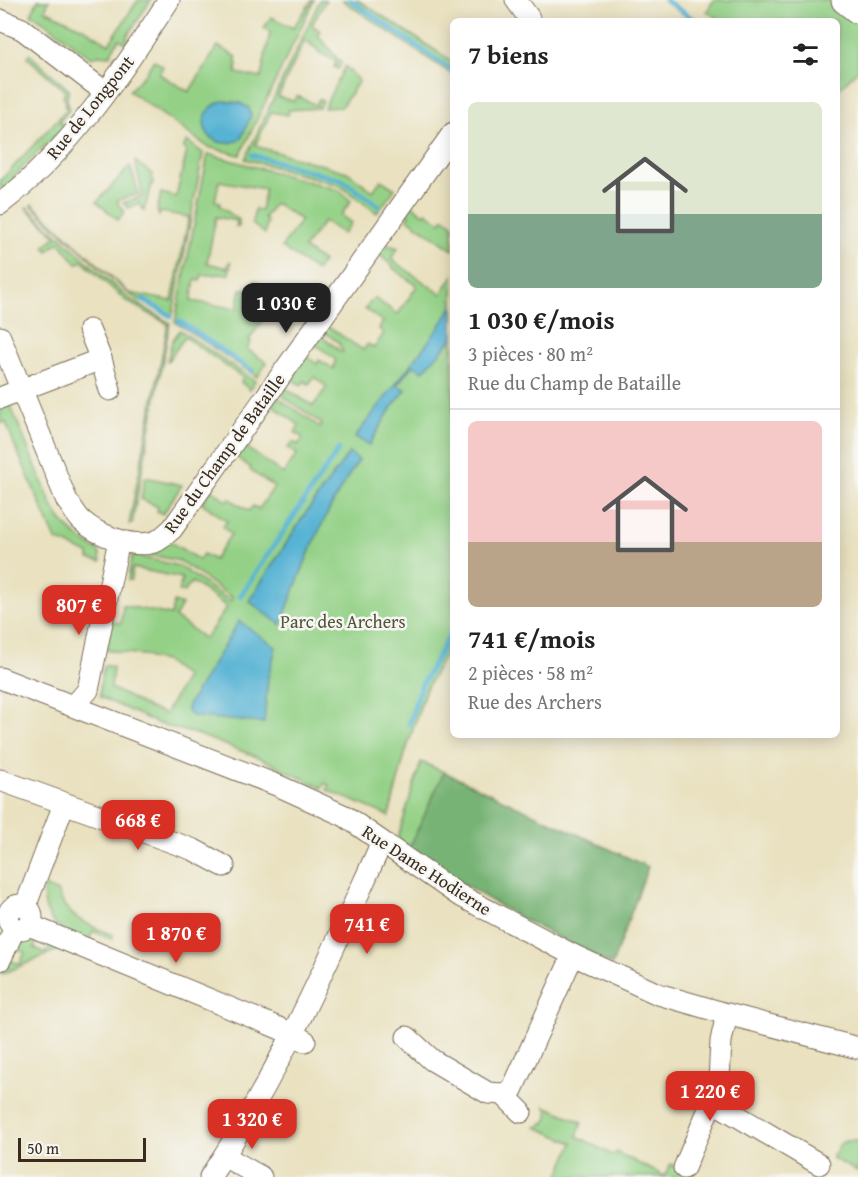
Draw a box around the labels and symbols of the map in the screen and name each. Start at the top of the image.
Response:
street label: Rue de Longpont [40,49,141,165]
pin: 1 030 € [231,283,341,334]
street label: Rue du Champ de Bataille [157,367,291,539]
pin: 807 € [37,585,121,636]
park label: Parc des Archers [280,608,406,635]
pin: 668 € [96,800,180,851]
street label: Rue Dame Hodierne [357,818,497,922]
pin: 741 € [325,904,409,955]
pin: 1 870 € [121,913,231,964]
pin: 1 220 € [655,1071,765,1122]
pin: 1 320 € [197,1099,307,1150]
scale bar [18,1135,146,1162]

